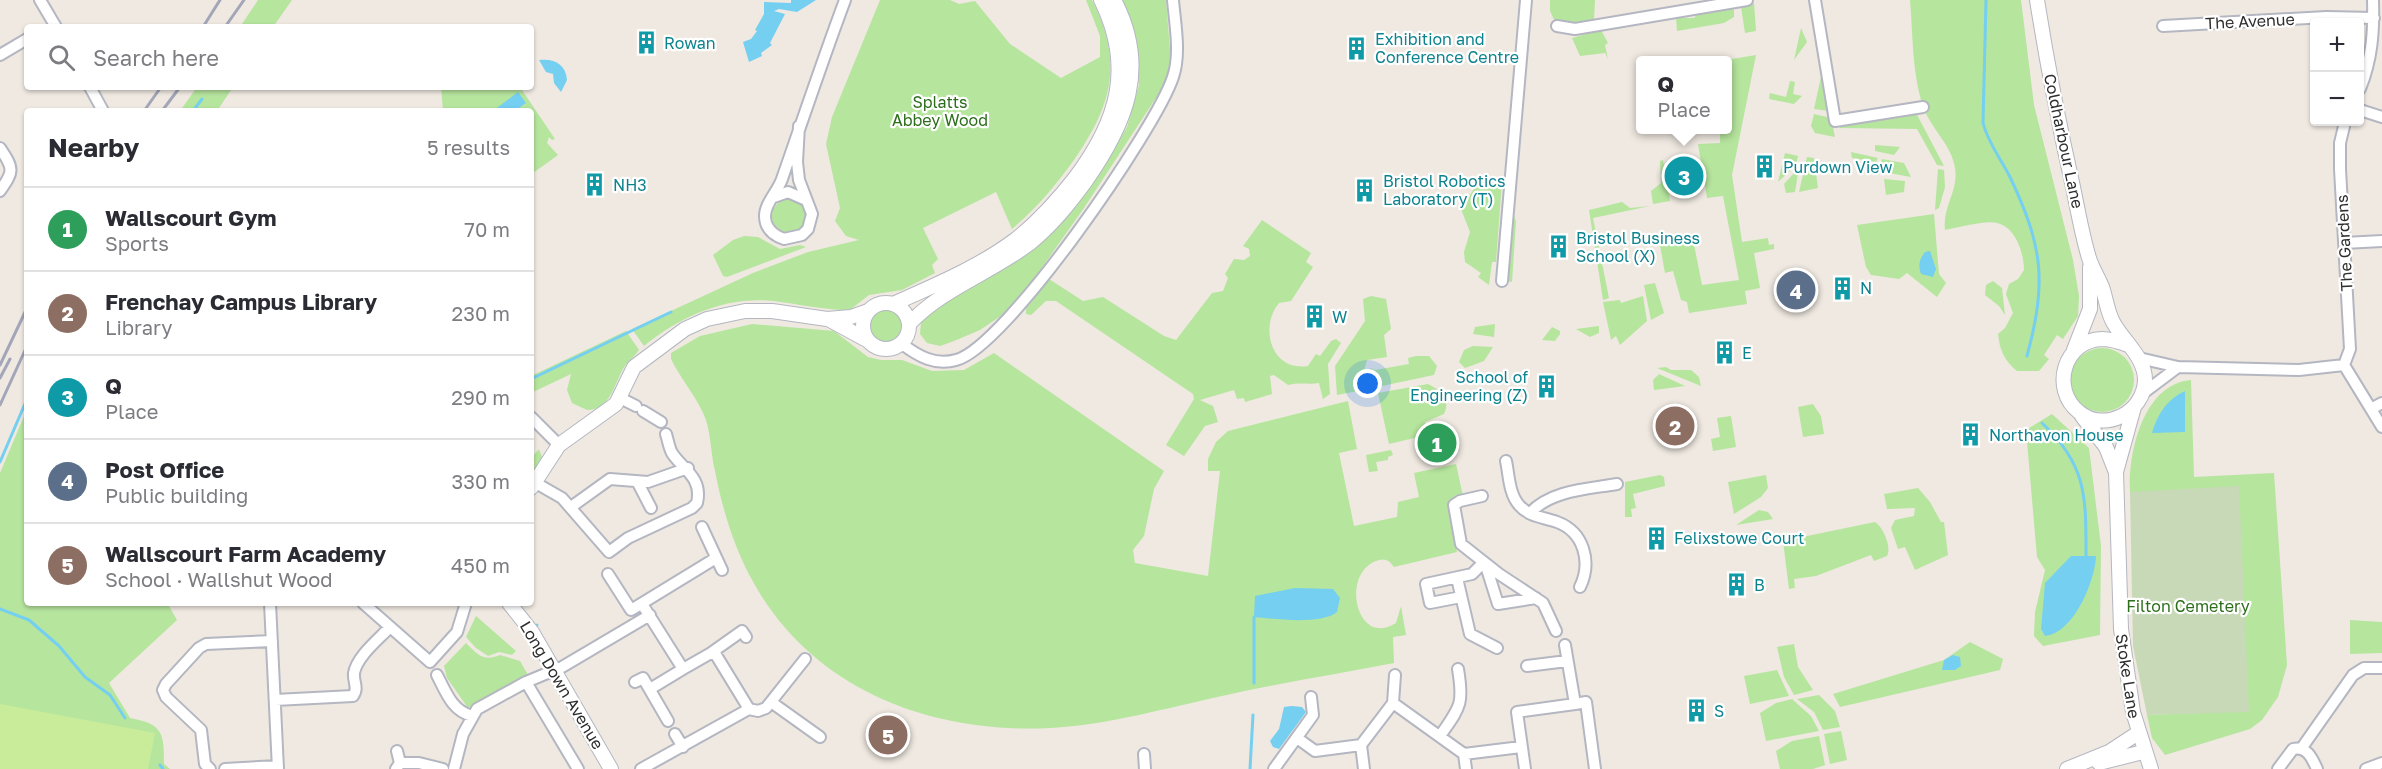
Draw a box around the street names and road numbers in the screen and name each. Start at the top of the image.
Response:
street label: The Avenue [2205,9,2295,33]
street label: Coldharbour Lane [2040,72,2088,210]
street label: The Gardens [2331,194,2357,292]
street label: Long Down Avenue [516,617,608,753]
street label: Stoke Lane [2111,632,2145,720]

